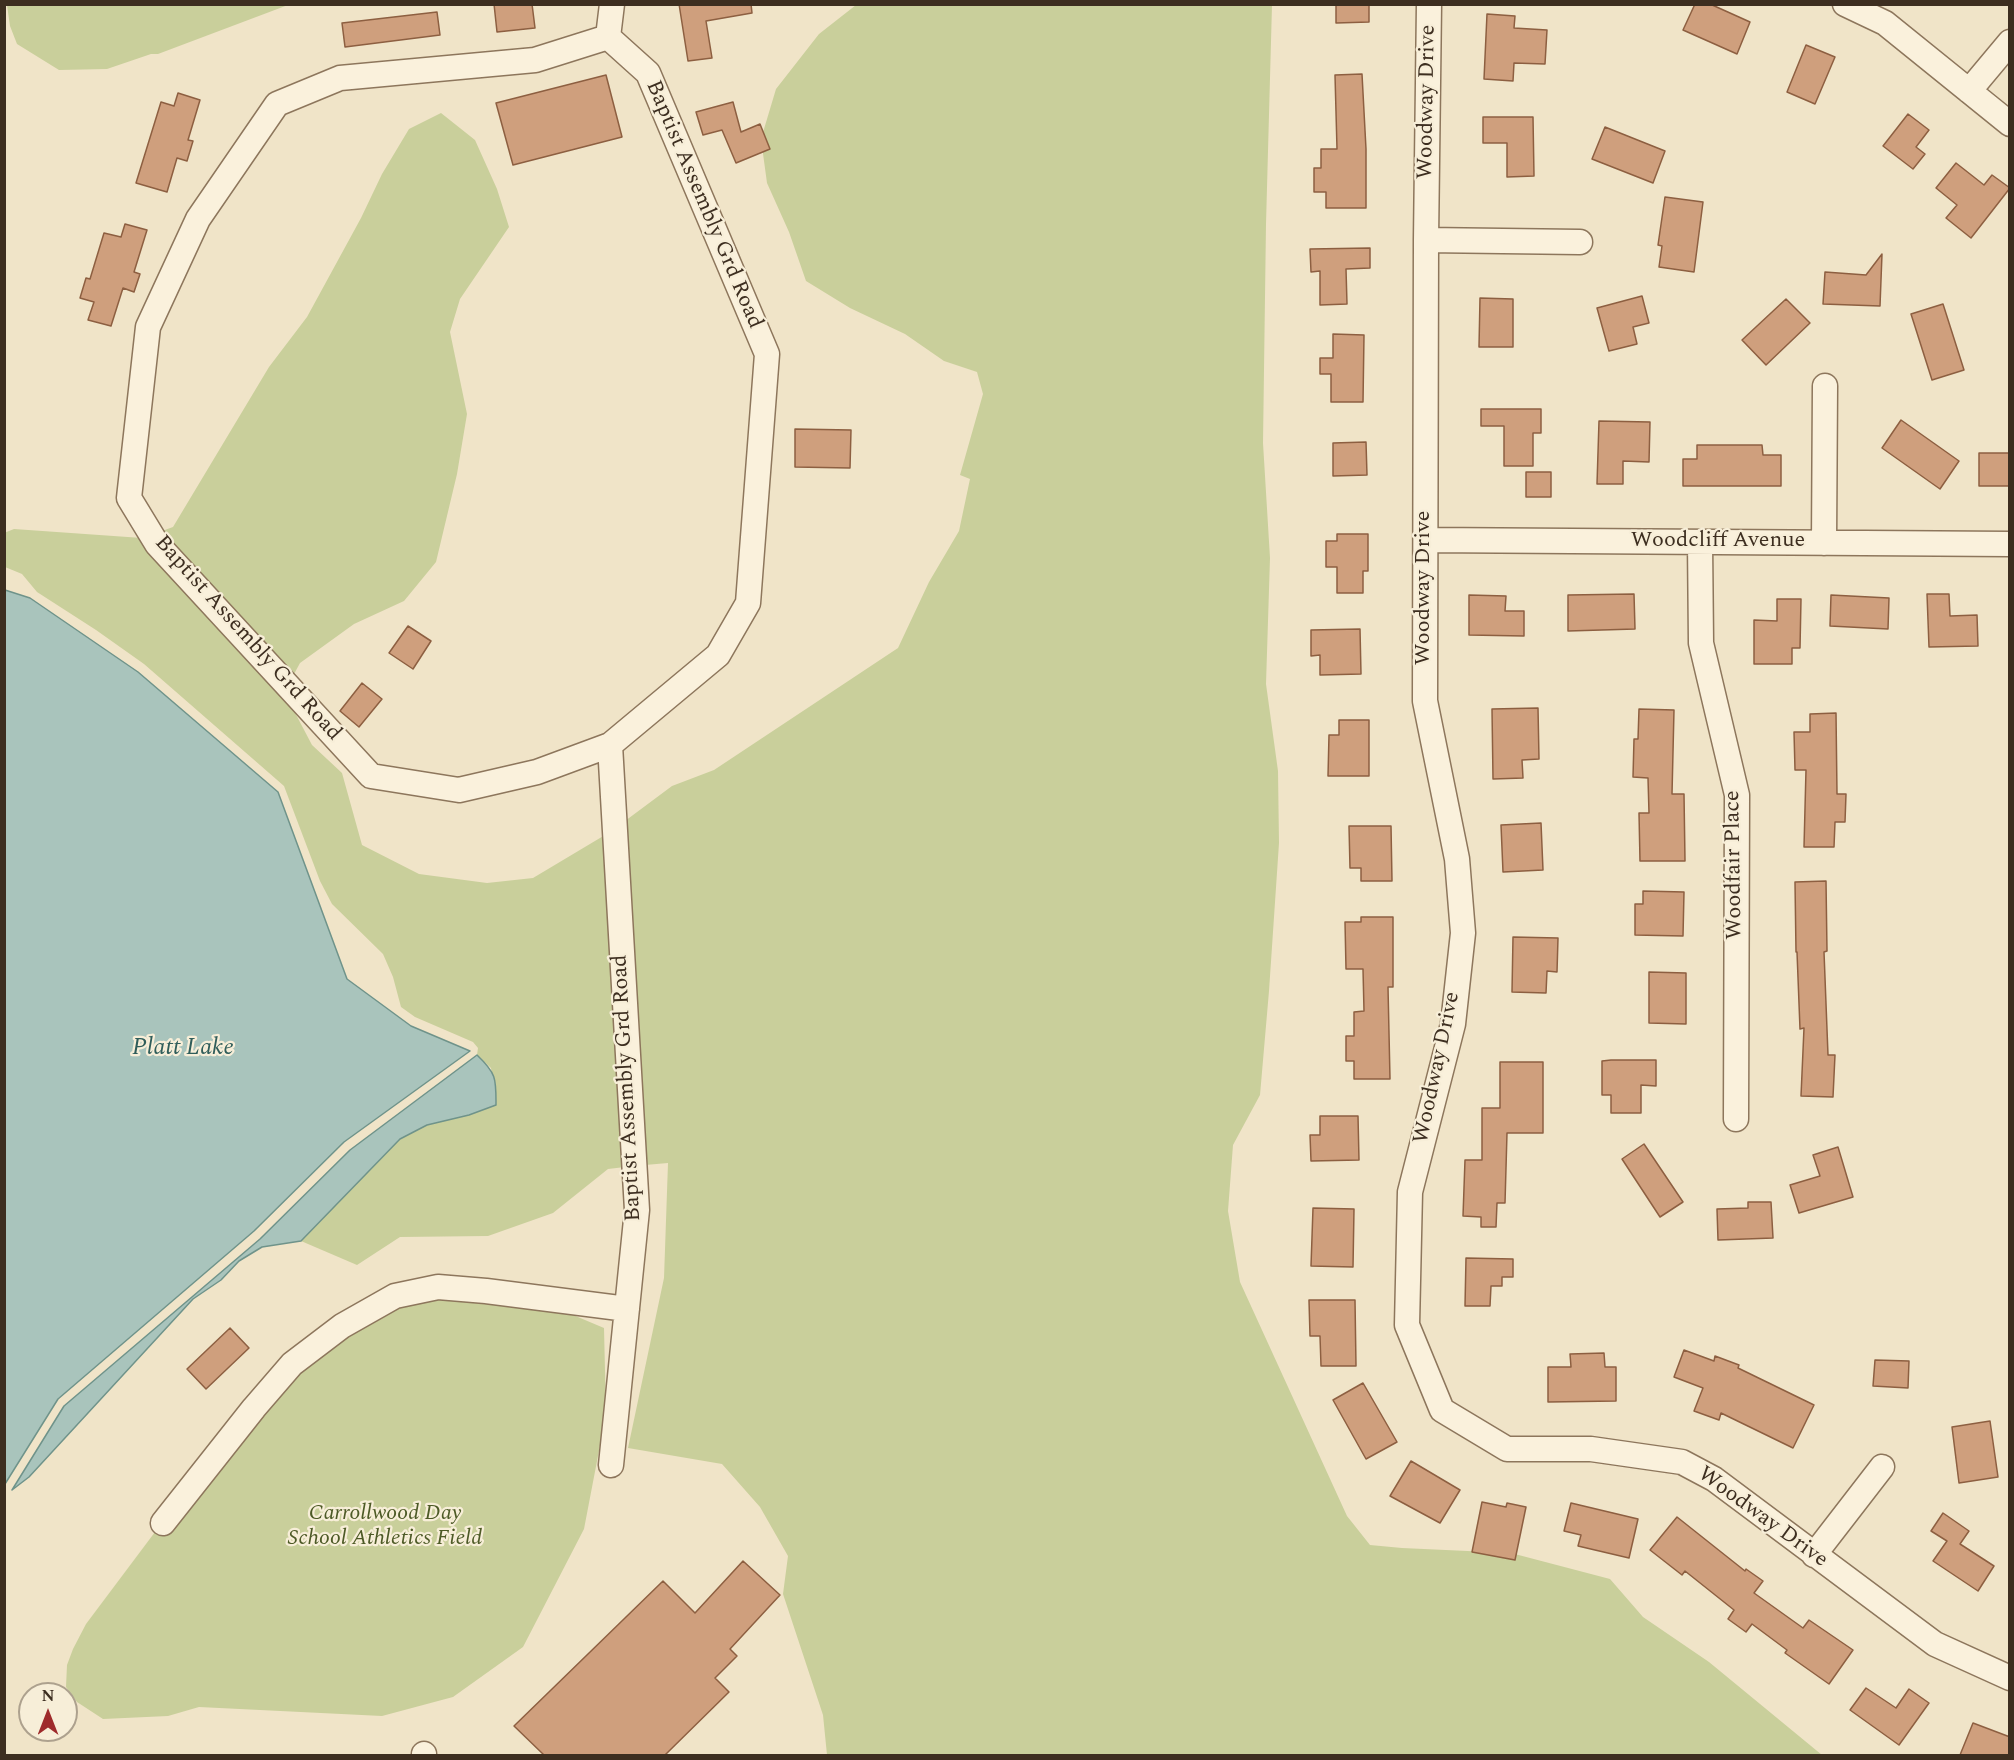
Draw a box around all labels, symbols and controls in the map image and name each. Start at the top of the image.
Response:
street label: Woodway Drive [1413,24,1443,180]
street label: Baptist Assembly Grd Road [639,77,767,333]
street label: Woodway Drive [1412,511,1438,665]
street label: Woodcliff Avenue [1631,529,1805,555]
street label: Baptist Assembly Grd Road [148,531,346,747]
street label: Woodfair Place [1720,790,1750,940]
street label: Baptist Assembly Grd Road [608,954,648,1222]
street label: Woodway Drive [1409,990,1467,1146]
water label: Platt Lake [132,1035,234,1063]
street label: Woodway Drive [1692,1462,1832,1574]
park label: Carrollwood Day School Athletics Field [288,1502,482,1554]
north arrow [18,1682,78,1742]
text: N [41,1684,55,1708]

